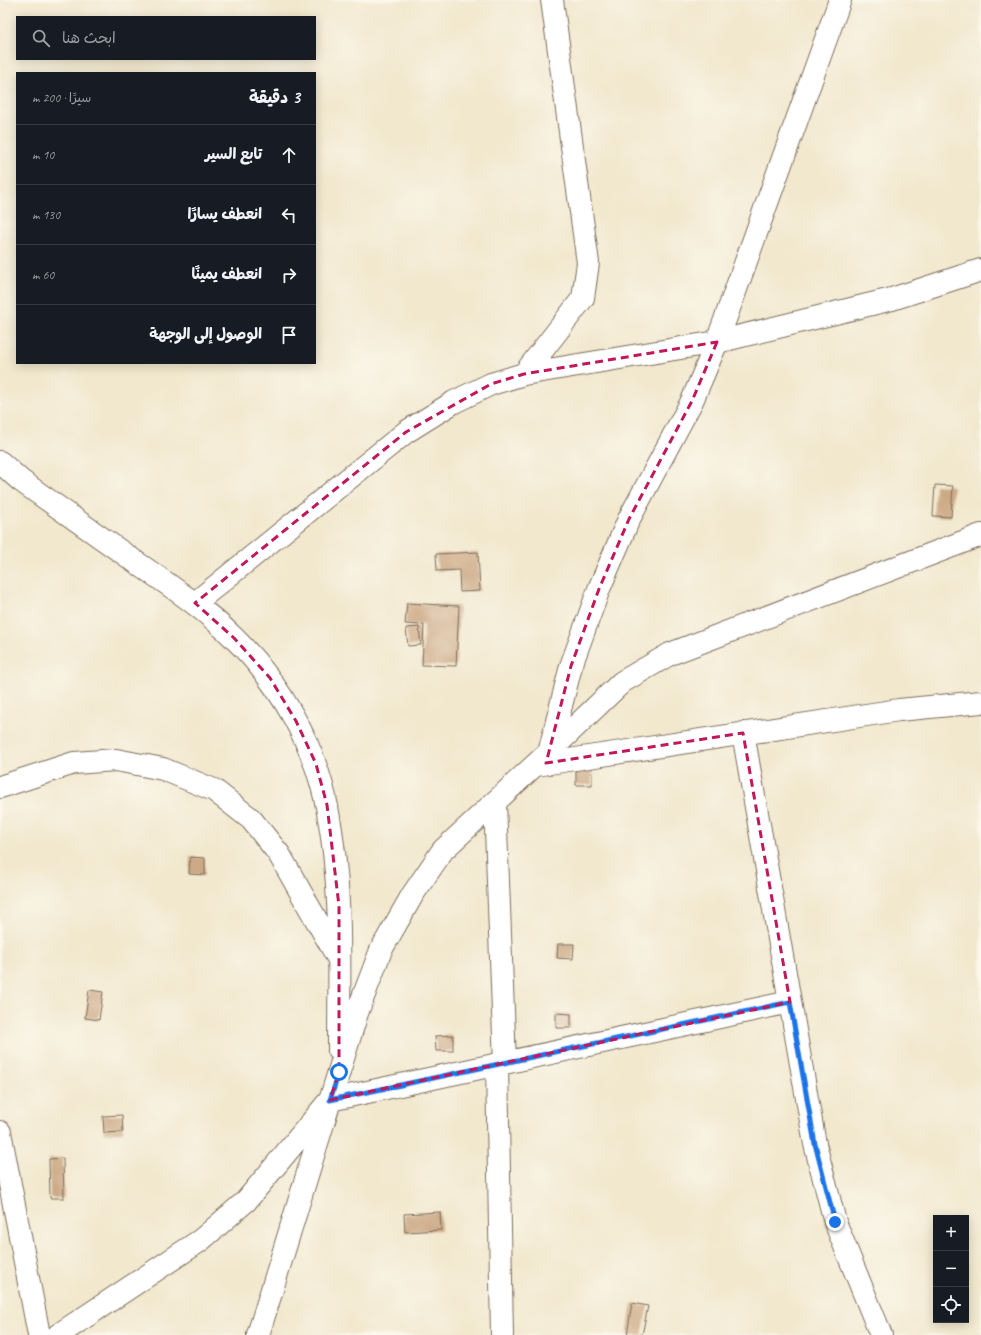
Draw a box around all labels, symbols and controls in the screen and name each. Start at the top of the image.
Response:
search box [16,16,316,60]
icon: search [30,27,52,49]
text: ابحث هنا [62,29,116,48]
text: 3 دقيقة [249,87,300,108]
text: سيرًا · 200 m [32,90,91,106]
icon: ahead [278,144,300,166]
text: تابع السير [205,145,262,164]
text: 10 m [32,147,54,163]
icon: left [278,204,300,226]
text: انعطف يسارًا [187,205,262,224]
text: 130 m [32,207,60,223]
icon: right [278,264,300,286]
text: انعطف يمينًا [191,265,262,284]
text: 60 m [32,267,54,283]
icon: arrive [278,324,300,346]
text: الوصول إلى الوجهة [149,325,262,344]
route start [330,1063,348,1081]
route end [826,1213,844,1231]
map controls [933,1215,969,1323]
button: + [933,1215,969,1251]
button: − [933,1251,969,1287]
button: locate [933,1287,969,1323]

